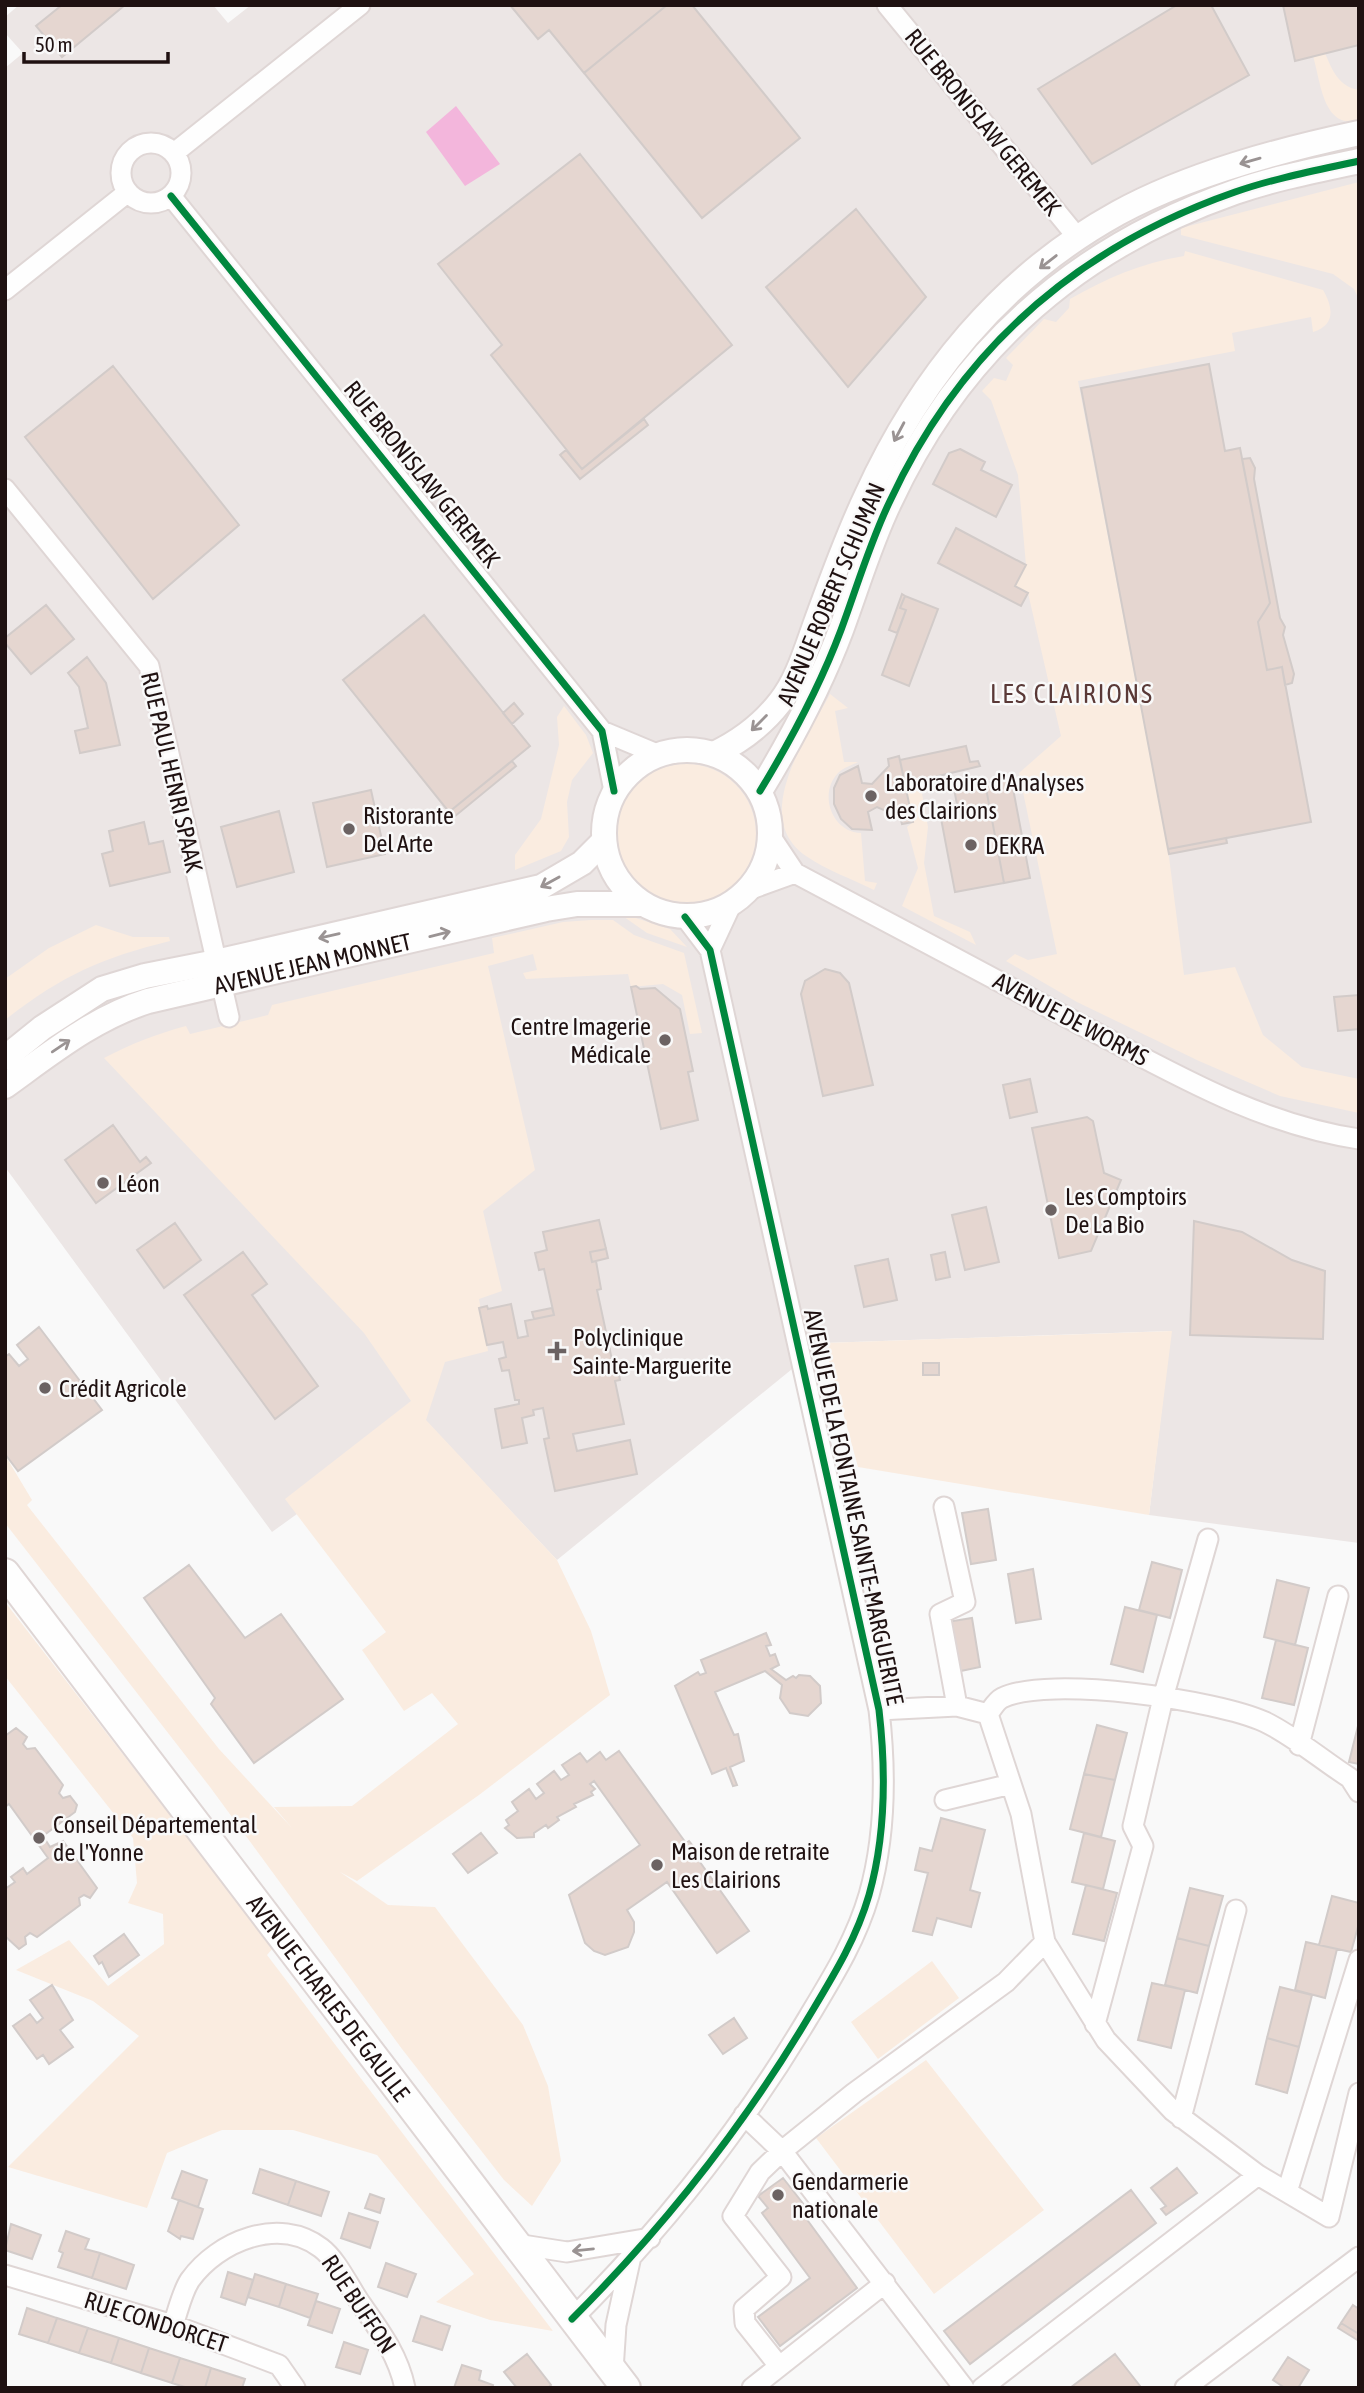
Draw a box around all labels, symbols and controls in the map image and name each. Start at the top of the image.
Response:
scale bar [24,21,168,65]
street label: RUE BRONISLAW GEREMEK [900,23,1067,221]
text: 50 m [35,32,73,56]
one-way arrow [1239,155,1262,168]
one-way arrow [1039,255,1057,270]
street label: RUE BRONISLAW GEREMEK [339,375,506,573]
one-way arrow [892,421,906,442]
street label: AVENUE ROBERT SCHUMAN [772,479,890,709]
street label: RUE PAUL HENRI SPAAK [136,669,208,875]
district label: LES CLAIRIONS [990,679,1154,709]
one-way arrow [751,714,768,731]
place label: Laboratoire d'Analyses des Clairions [885,769,1084,824]
marker: Laboratoire d'Analyses des Clairions [863,788,879,804]
place label: Ristorante Del Arte [363,802,454,857]
marker: Ristorante Del Arte [341,821,357,837]
place label: DEKRA [985,832,1044,859]
marker: DEKRA [963,837,979,853]
one-way arrow [540,875,560,889]
one-way arrow [428,926,451,940]
street label: AVENUE JEAN MONNET [211,927,414,999]
one-way arrow [318,930,341,943]
street label: AVENUE DE WORMS [989,967,1153,1071]
place label: Centre Imagerie Médicale [511,1013,651,1068]
marker: Centre Imagerie Médicale [657,1032,673,1048]
one-way arrow [50,1039,70,1053]
place label: Léon [117,1170,160,1197]
marker: Léon [95,1175,111,1191]
place label: Les Comptoirs De La Bio [1065,1183,1187,1238]
marker: Les Comptoirs De La Bio [1043,1202,1059,1218]
street label: AVENUE DE LA FONTAINE SAINTE-MARGUERITE [799,1307,909,1707]
place label: Polyclinique Sainte-Marguerite [573,1324,732,1379]
marker: Polyclinique Sainte-Marguerite [547,1341,567,1361]
place label: Crédit Agricole [59,1375,187,1402]
marker: Crédit Agricole [37,1380,53,1396]
place label: Conseil Départemental de l'Yonne [53,1811,257,1866]
marker: Conseil Départemental de l'Yonne [31,1830,47,1846]
place label: Maison de retraite Les Clairions [671,1838,830,1893]
marker: Maison de retraite Les Clairions [649,1857,665,1873]
street label: AVENUE CHARLES DE GAULLE [242,1890,415,2106]
place label: Gendarmerie nationale [792,2168,909,2223]
marker: Gendarmerie nationale [770,2187,786,2203]
one-way arrow [572,2244,595,2257]
street label: RUE BUFFON [316,2250,402,2358]
street label: RUE CONDORCET [81,2286,231,2358]

